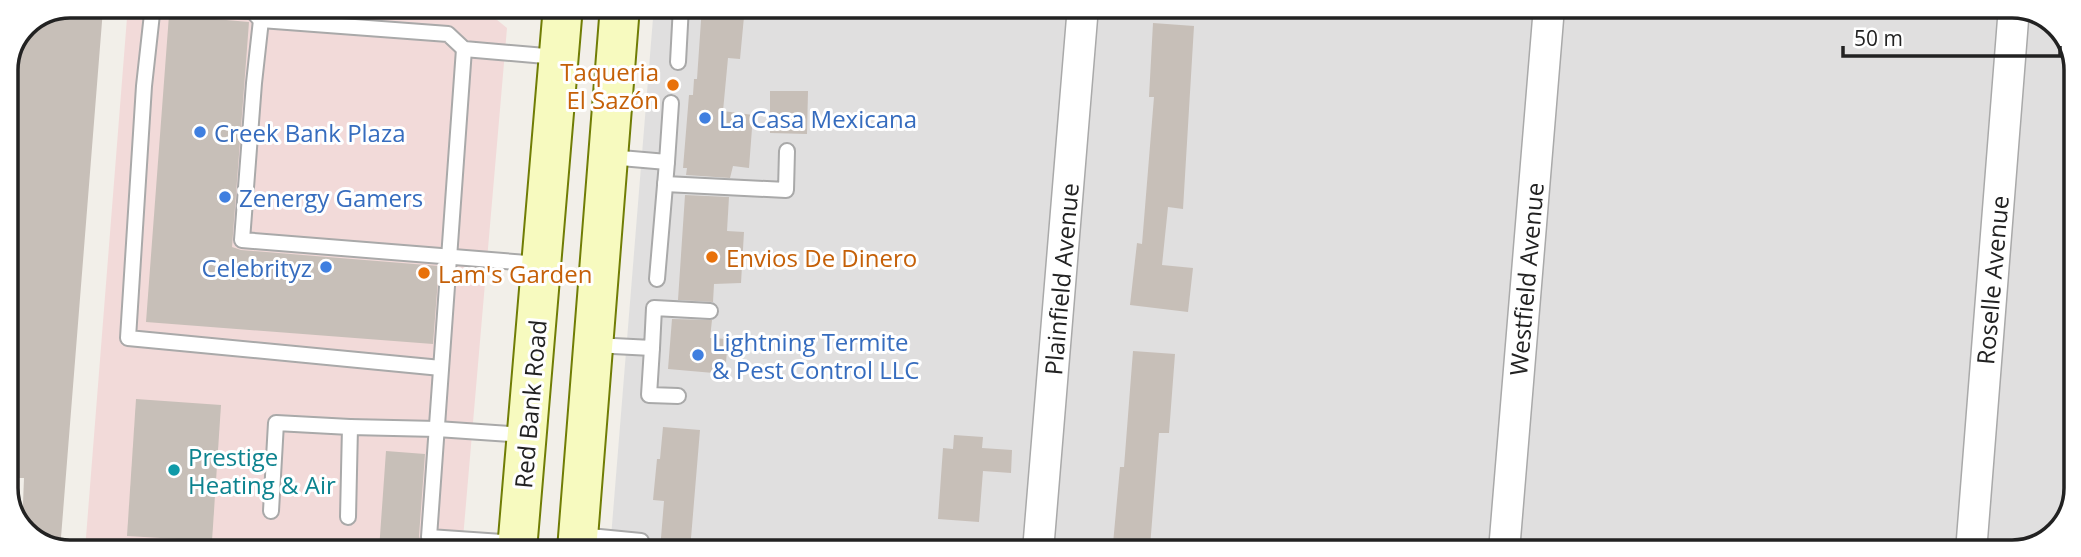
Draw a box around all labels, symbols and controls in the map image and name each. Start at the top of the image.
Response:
scale bar [1843,14,2060,58]
text: 50 m [1854,24,1903,52]
place label: Taqueria El Sazón [560,55,659,116]
marker: Taqueria El Sazón [665,77,681,93]
place label: La Casa Mexicana [719,102,917,135]
marker: La Casa Mexicana [697,110,713,126]
place label: Creek Bank Plaza [214,116,406,149]
marker: Creek Bank Plaza [192,124,208,140]
place label: Zenergy Gamers [239,181,423,214]
street label: Westfield Avenue [1501,181,1551,377]
street label: Plainfield Avenue [1036,182,1086,376]
marker: Zenergy Gamers [217,189,233,205]
street label: Roselle Avenue [1968,194,2016,366]
place label: Envios De Dinero [726,241,917,274]
marker: Envios De Dinero [704,249,720,265]
place label: Celebrityz [201,251,312,284]
place label: Lam's Garden [438,257,593,290]
marker: Celebrityz [318,259,334,275]
marker: Lam's Garden [416,265,432,281]
street label: Red Bank Road [506,318,554,490]
place label: Lightning Termite & Pest Control LLC [712,325,919,386]
marker: Lightning Termite & Pest Control LLC [690,347,706,363]
place label: Prestige Heating & Air [188,440,336,501]
marker: Prestige Heating & Air [166,462,182,478]

